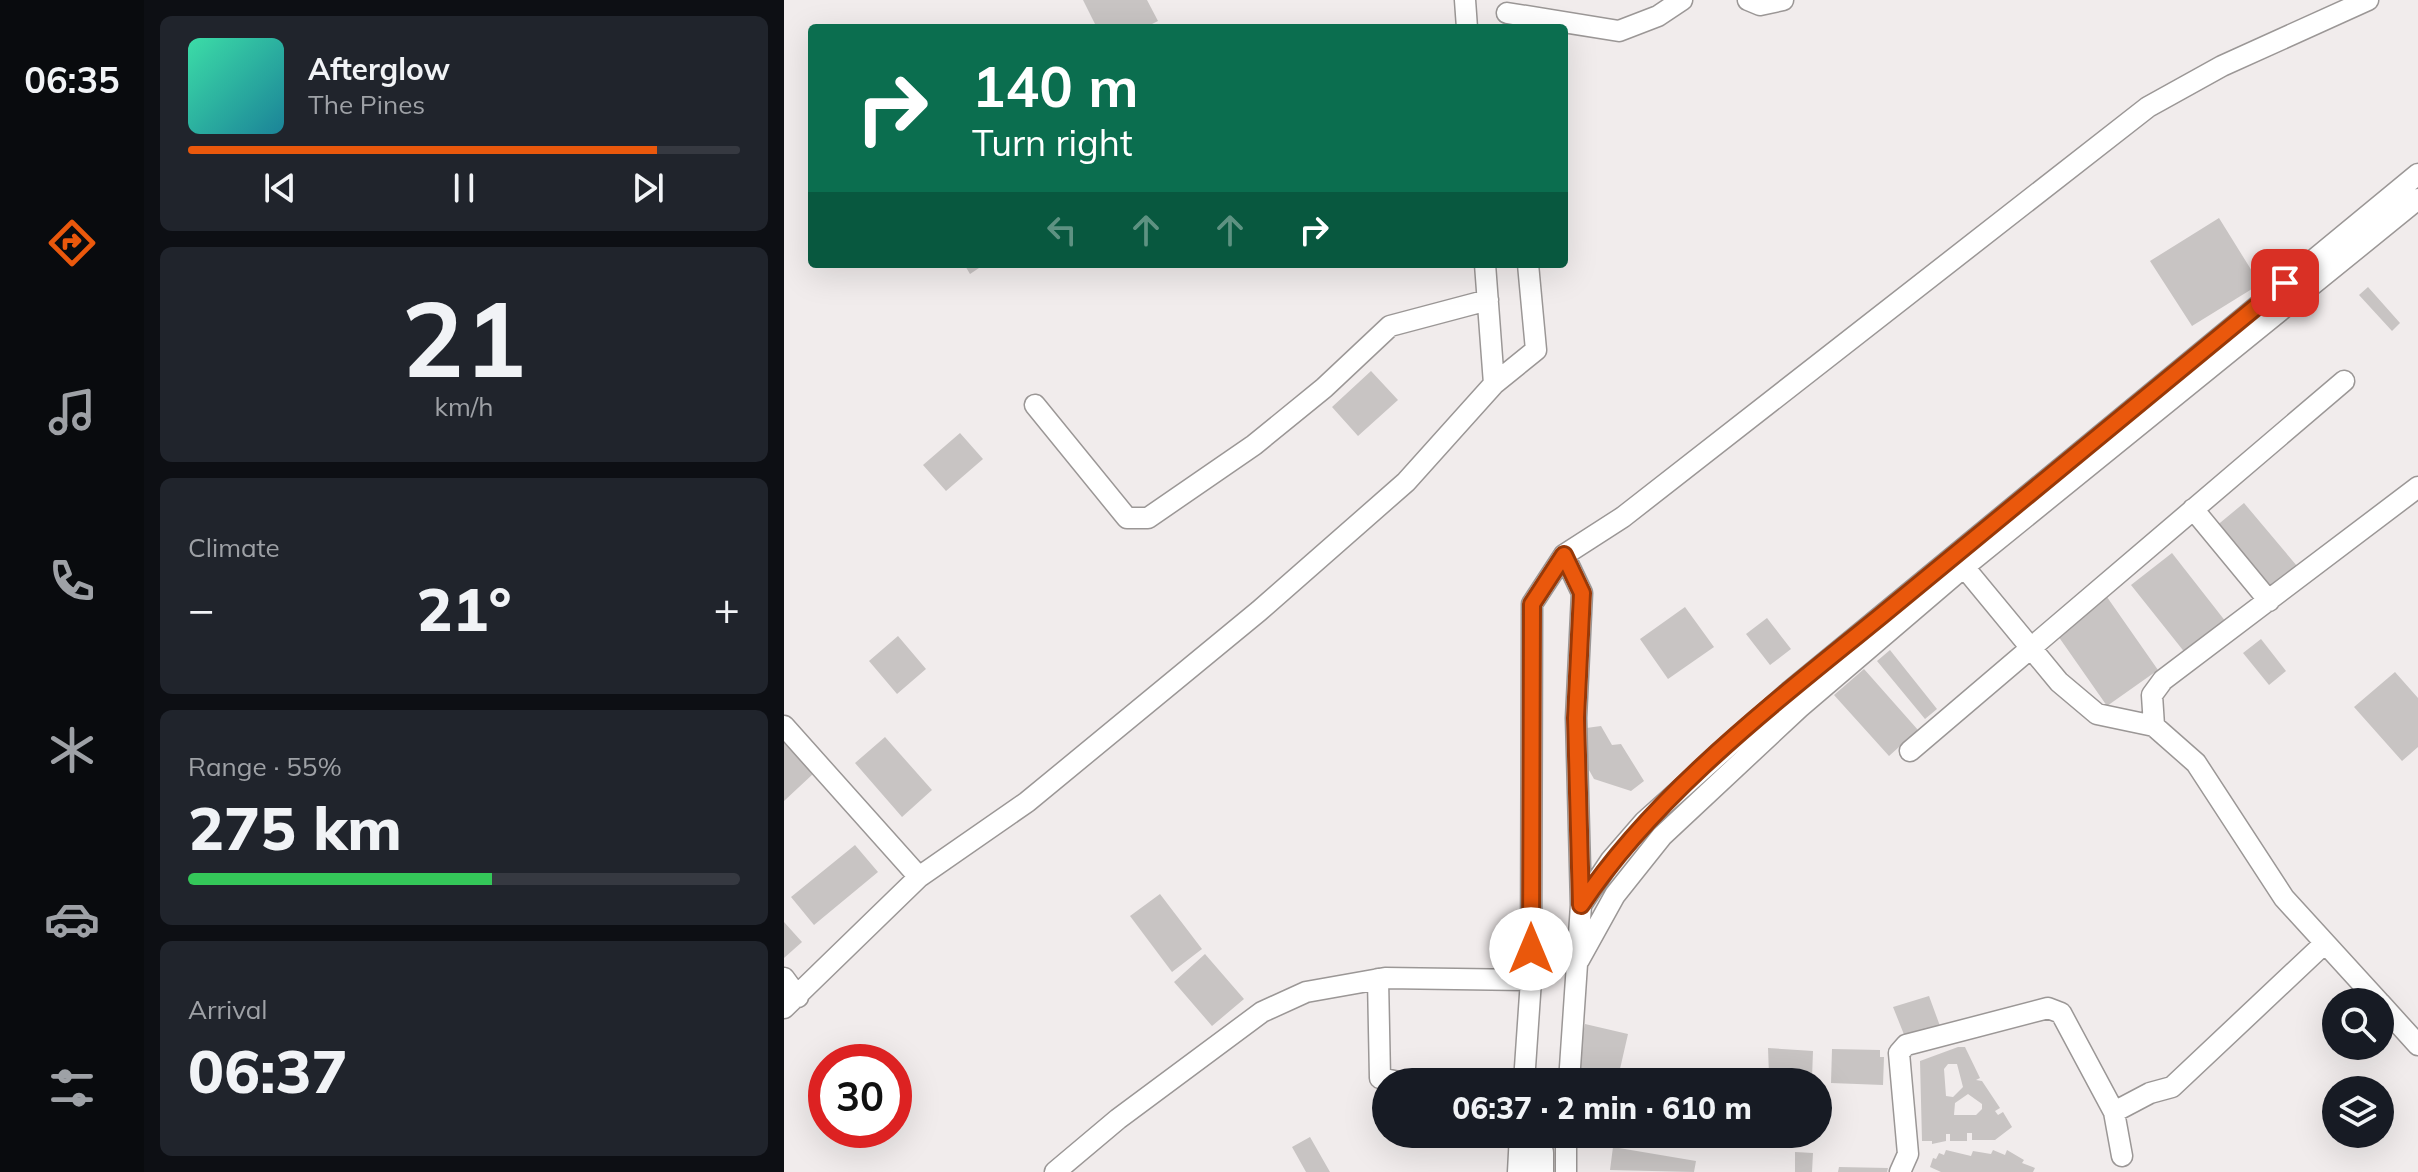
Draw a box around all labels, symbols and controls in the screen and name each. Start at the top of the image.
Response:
text: Afterglow [308,50,450,88]
text: 140 m [972,51,1139,121]
icon: right [840,56,944,160]
text: 06:35 [24,57,120,102]
text: The Pines [308,88,425,121]
text: Turn right [972,120,1133,165]
icon: previous [258,166,302,210]
icon: pause [442,166,486,210]
icon: next [626,166,670,210]
icon: left [1040,208,1084,252]
icon: ahead [1124,208,1168,252]
icon: ahead [1208,208,1252,252]
icon: right [1292,208,1336,252]
icon: directions [44,215,100,271]
pin [2251,249,2319,317]
icon: arrive [2263,261,2307,305]
text: 21 [402,272,526,403]
icon: music [44,384,100,440]
text: km/h [435,390,493,423]
text: Climate [188,531,280,564]
icon: phone [44,553,100,609]
text: 21° [416,571,512,646]
text: − [188,581,214,636]
text: + [714,581,740,636]
icon: climate [44,722,100,778]
text: Range · 55% [188,750,342,783]
text: 275 km [188,790,402,865]
icon: car [44,891,100,947]
position arrow [1489,907,1573,991]
map controls [2322,988,2394,1148]
button: search [2322,988,2394,1060]
text: Arrival [188,993,268,1026]
text: 06:37 [188,1033,348,1108]
speed limit sign: 30 [808,1044,912,1148]
icon: filters [44,1060,100,1116]
button: layers [2322,1076,2394,1148]
text: 06:37 · 2 min · 610 m [1452,1089,1752,1127]

